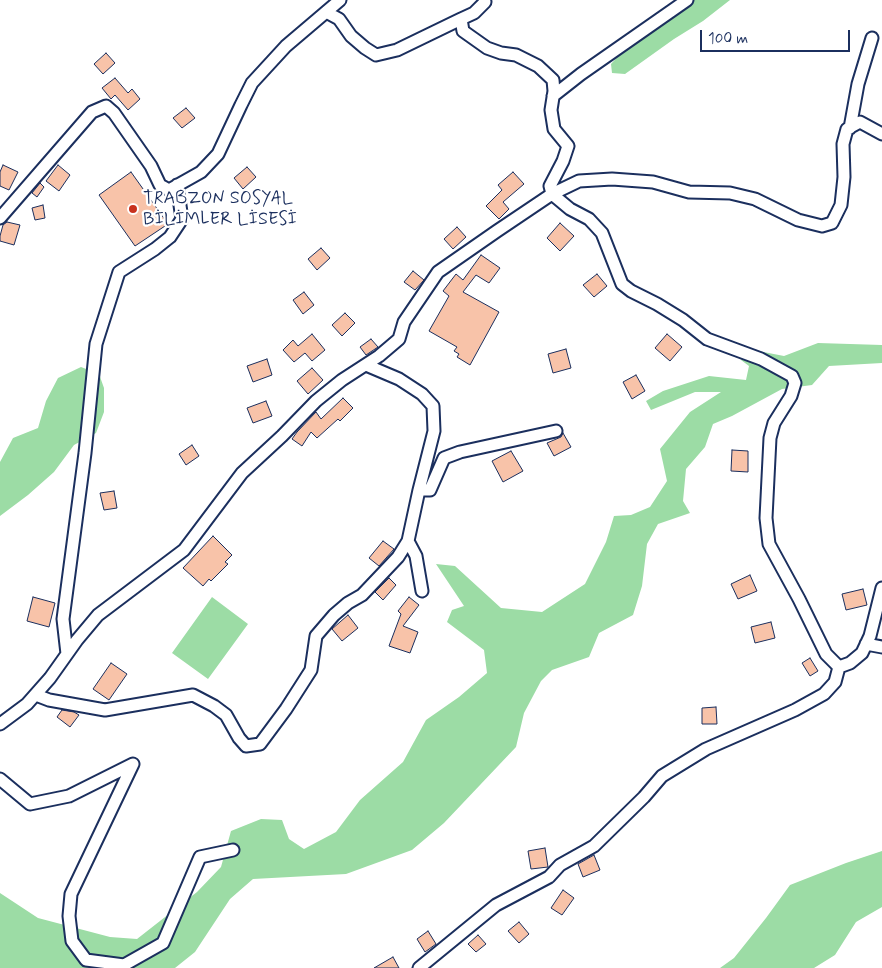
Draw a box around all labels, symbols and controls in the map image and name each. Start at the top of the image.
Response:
scale bar [702,20,852,52]
text: 100 m [708,29,748,49]
place label: TRABZON SOSYAL BİLİMLER LİSESİ [143,188,297,230]
marker: TRABZON SOSYAL BİLİMLER LİSESİ [127,203,139,215]

